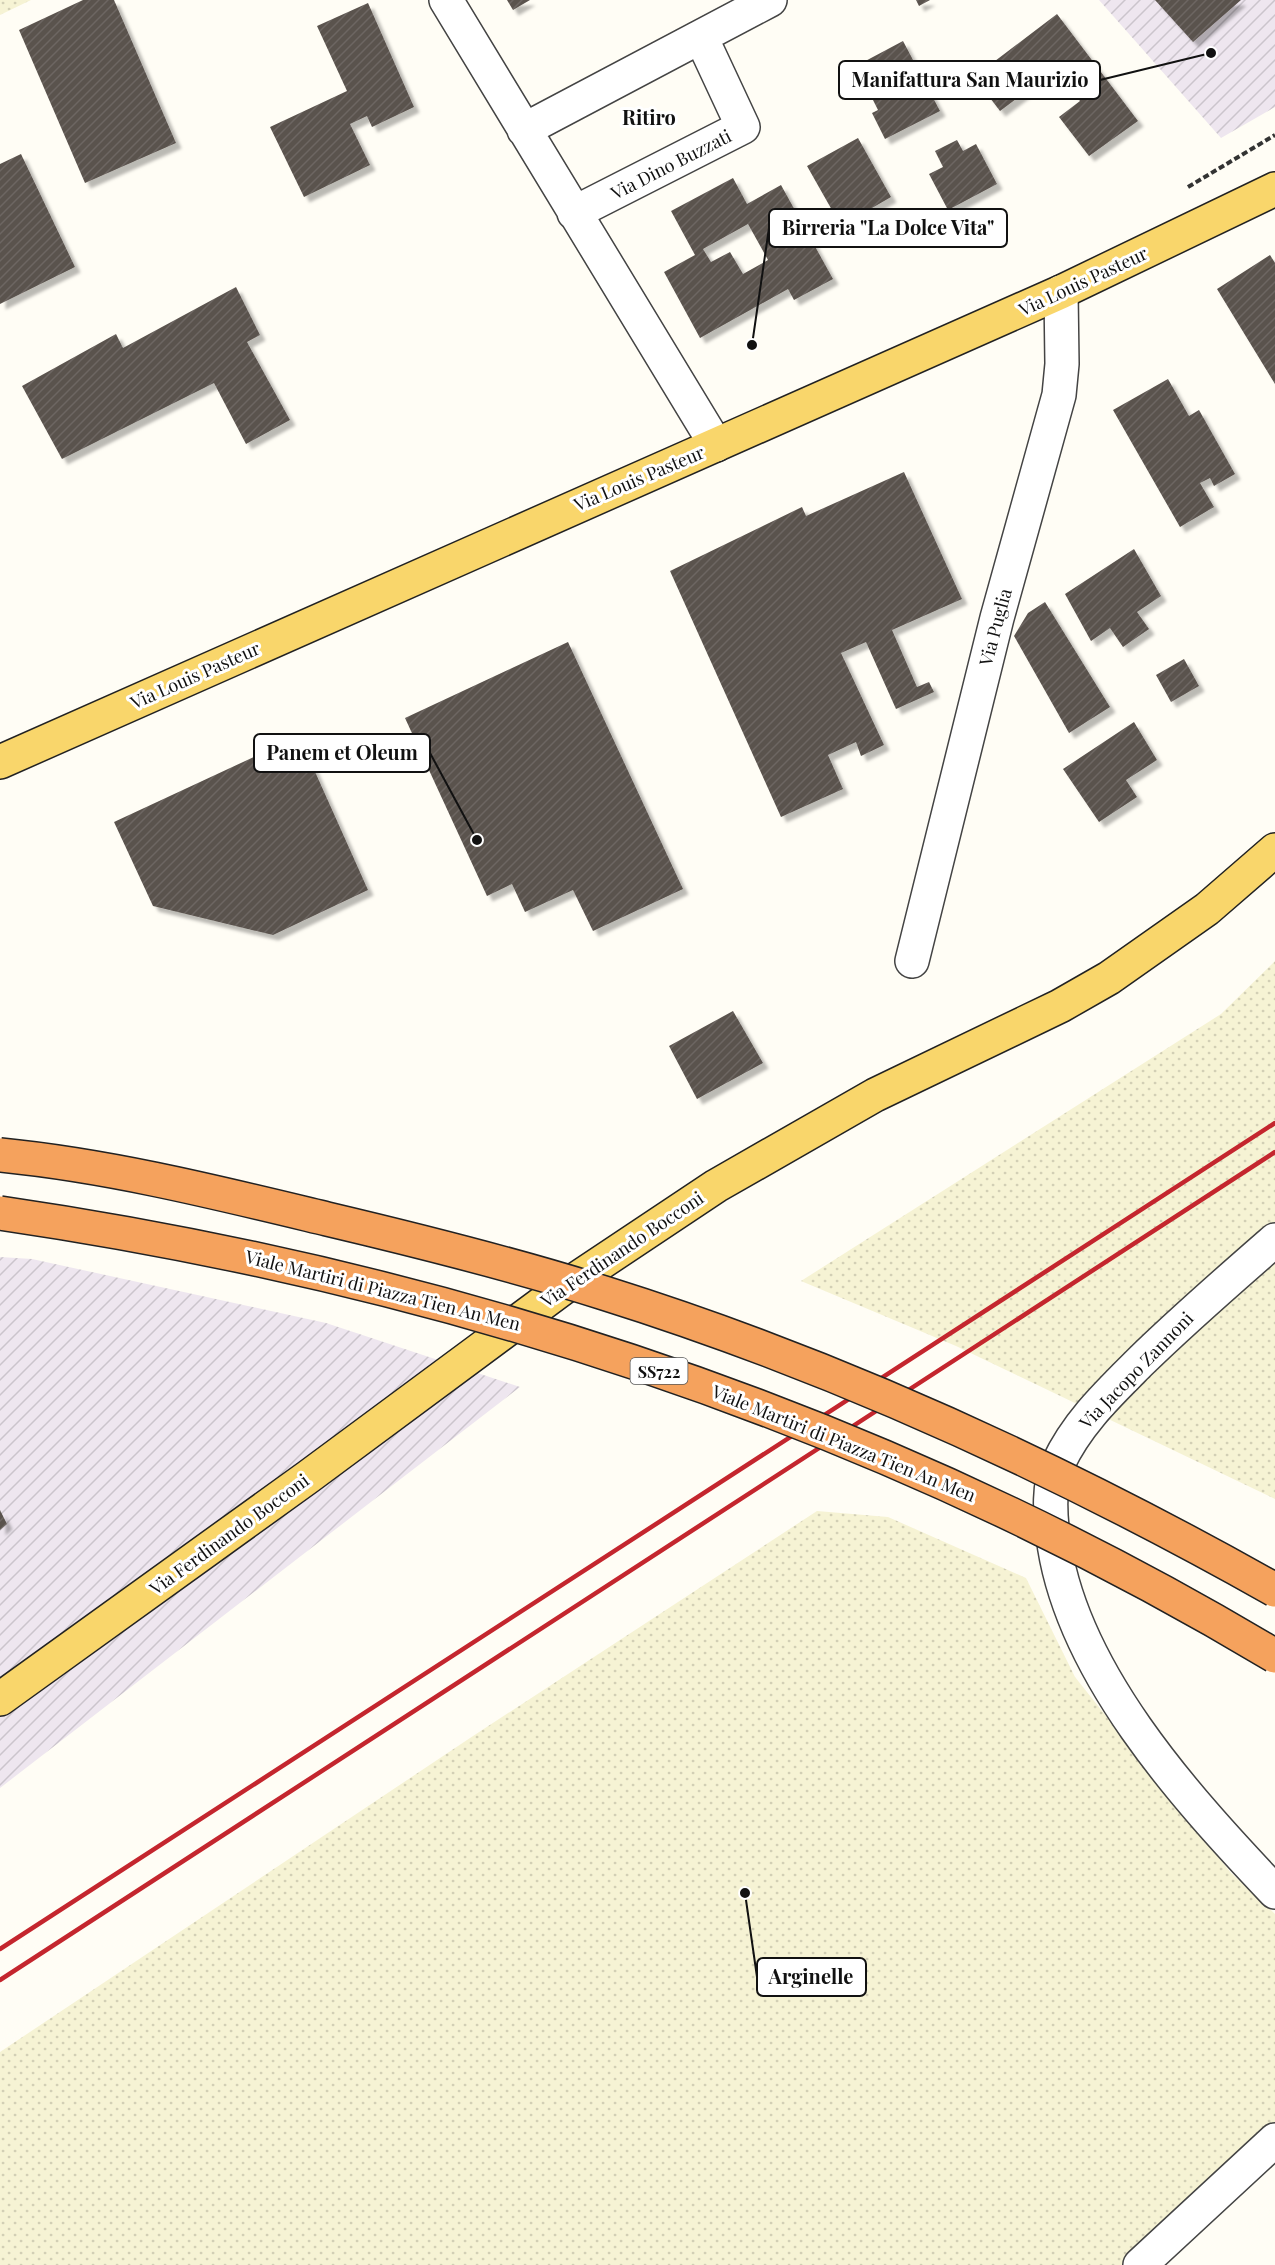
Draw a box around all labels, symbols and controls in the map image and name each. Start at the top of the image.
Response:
callout: Manifattura San Maurizio [839,61,1100,99]
text: Manifattura San Maurizio [851,65,1089,92]
district label: Ritiro [622,103,676,130]
street label: Via Dino Buzzati [606,123,735,205]
callout: Birreria "La Dolce Vita" [769,209,1007,247]
text: Birreria "La Dolce Vita" [782,213,994,240]
street label: Via Louis Pasteur [1014,241,1151,322]
street label: Via Louis Pasteur [569,440,708,517]
street label: Via Puglia [973,586,1017,669]
street label: Via Louis Pasteur [126,636,264,715]
callout: Panem et Oleum [254,734,430,772]
text: Panem et Oleum [266,738,418,765]
street label: Via Ferdinando Bocconi [535,1186,708,1313]
street label: Viale Martiri di Piazza Tien An Men [242,1244,523,1336]
street label: Via Jacopo Zannoni [1073,1306,1198,1435]
road number: SS722 [630,1358,688,1384]
street label: Viale Martiri di Piazza Tien An Men [708,1379,980,1507]
street label: Via Ferdinando Bocconi [144,1468,313,1601]
callout: Arginelle [757,1958,866,1996]
text: Arginelle [768,1962,853,1989]

